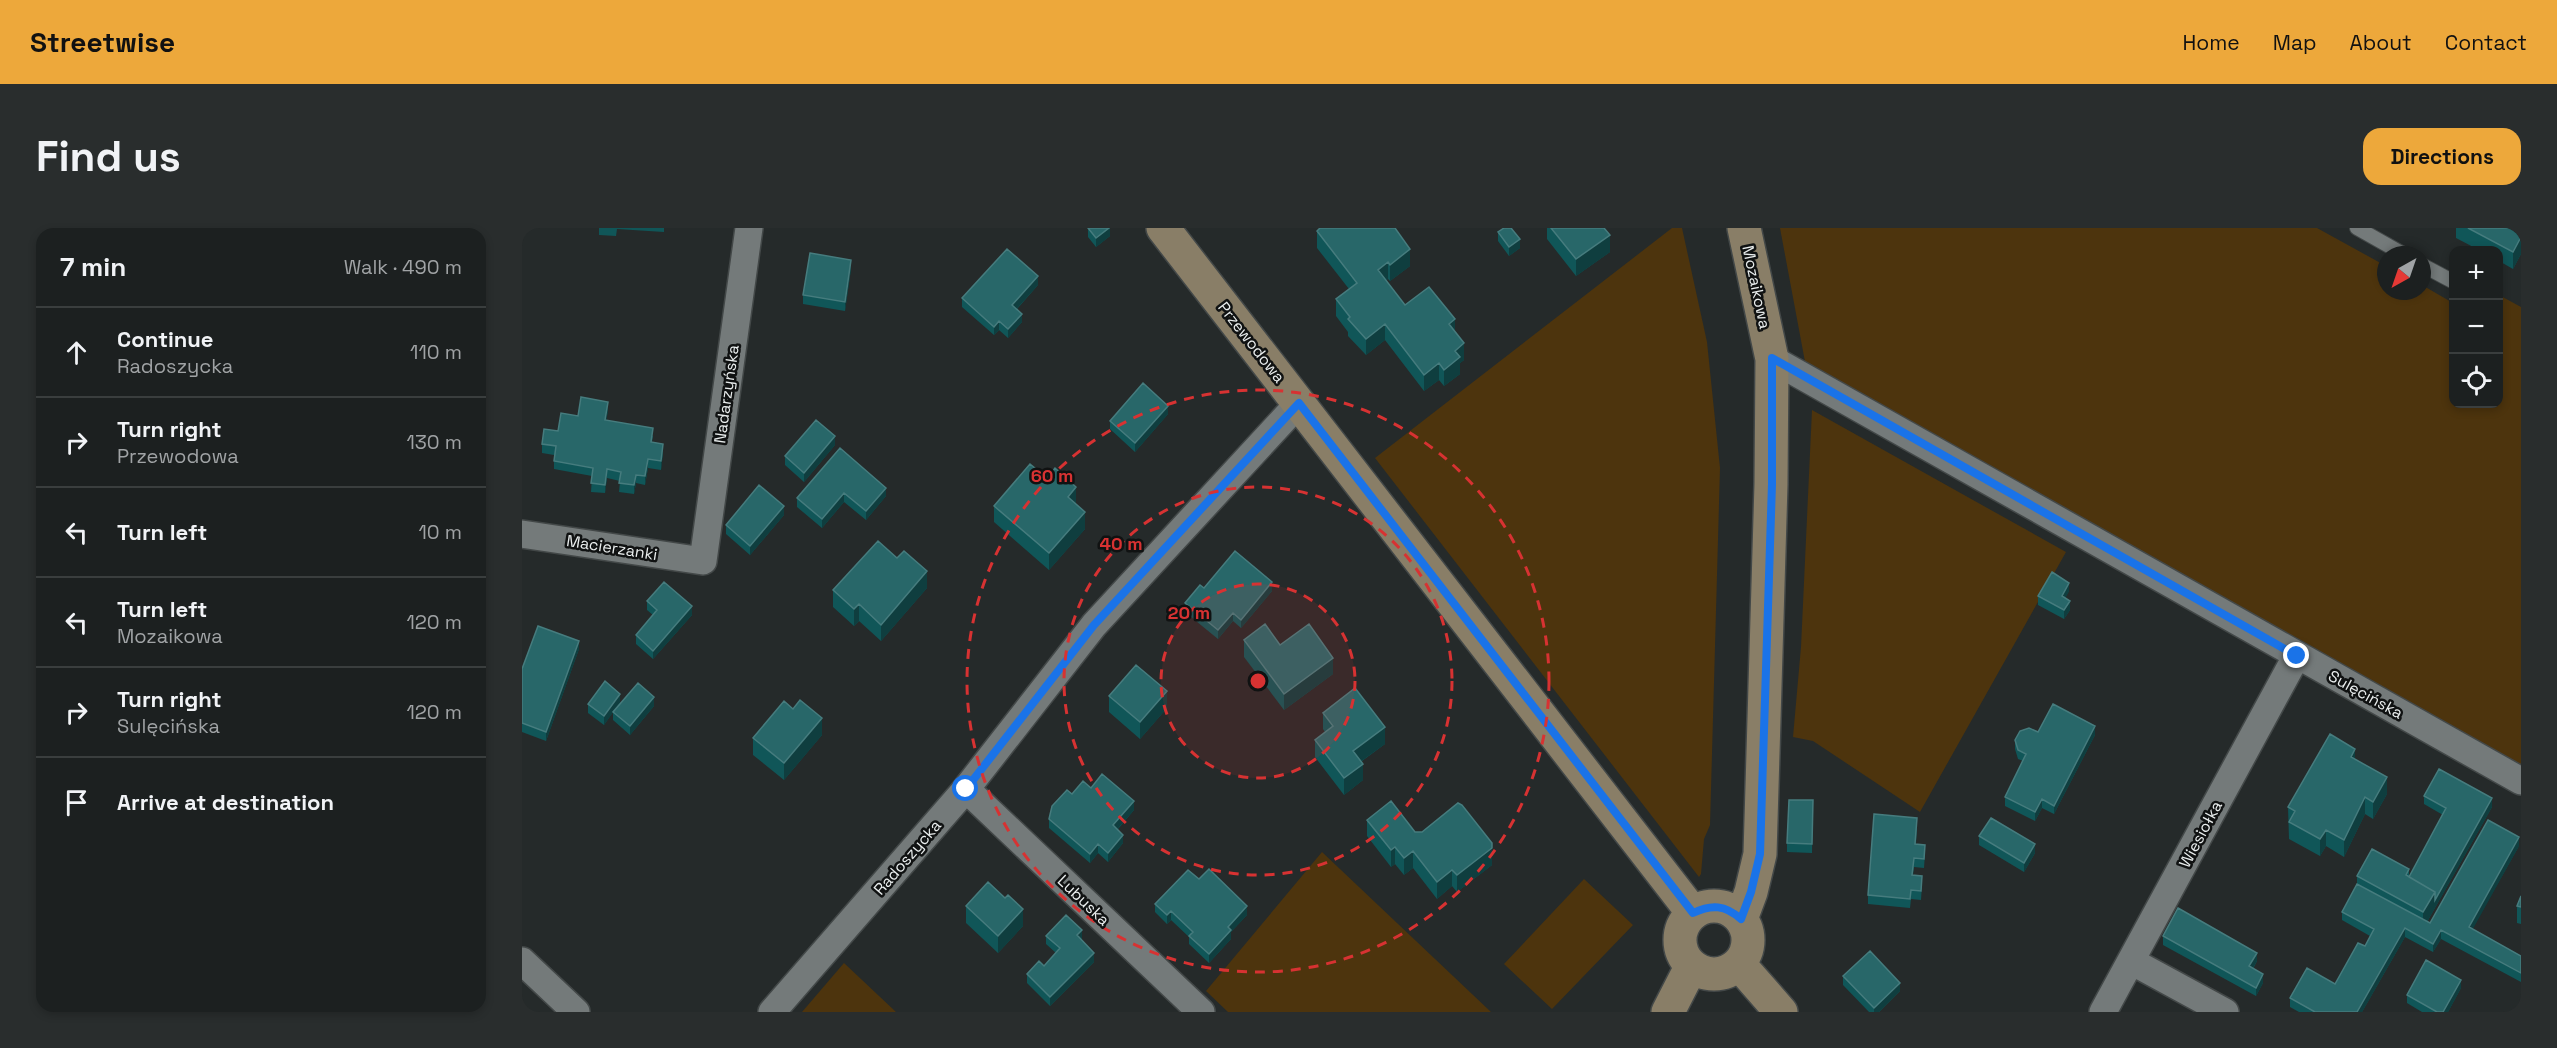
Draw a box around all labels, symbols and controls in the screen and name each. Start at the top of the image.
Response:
text: Streetwise [30,24,175,60]
text: Home [2182,29,2240,56]
text: Map [2273,29,2317,56]
text: About [2350,29,2412,56]
text: Contact [2445,29,2527,56]
button: Directions [2363,128,2521,185]
text: Find us [36,130,181,183]
street label: Mozaikowa [1737,244,1776,331]
north arrow [2377,246,2431,300]
map controls [2449,246,2503,408]
button: + [2449,246,2503,300]
text: 7 min [60,250,126,284]
text: Walk · 490 m [344,254,462,280]
street label: Przewodowa [1213,297,1290,387]
button: − [2449,300,2503,354]
text: Continue [117,325,213,353]
icon: ahead [60,336,93,369]
text: 110 m [410,339,462,365]
street label: Nadarzyńska [709,344,744,445]
text: Radoszycka [117,353,233,379]
button: locate [2449,354,2503,408]
text: Turn right [117,415,222,443]
icon: right [60,426,93,459]
text: 130 m [406,429,462,455]
text: Przewodowa [117,443,239,469]
text: 60 m [1031,464,1073,487]
icon: left [60,516,93,549]
text: Turn left [117,518,207,546]
text: 10 m [418,519,462,545]
street label: Macierzanki [565,530,659,565]
text: 40 m [1099,532,1143,555]
text: Turn left [117,595,207,623]
text: 20 m [1168,601,1210,624]
icon: left [60,606,93,639]
text: 120 m [406,609,462,635]
text: Mozaikowa [117,623,223,649]
route end [2283,642,2309,668]
street label: Sulęcińska [2325,665,2407,724]
centre of rings [1248,671,1268,691]
text: Turn right [117,685,222,713]
icon: right [60,696,93,729]
text: 120 m [406,699,462,725]
text: Sulęcińska [117,713,220,739]
route start [952,775,978,801]
icon: arrive [60,786,93,819]
text: Arrive at destination [117,788,334,816]
street label: Wiesiołka [2174,797,2227,871]
street label: Radoszycka [869,815,946,899]
street label: Lubuska [1053,870,1114,930]

